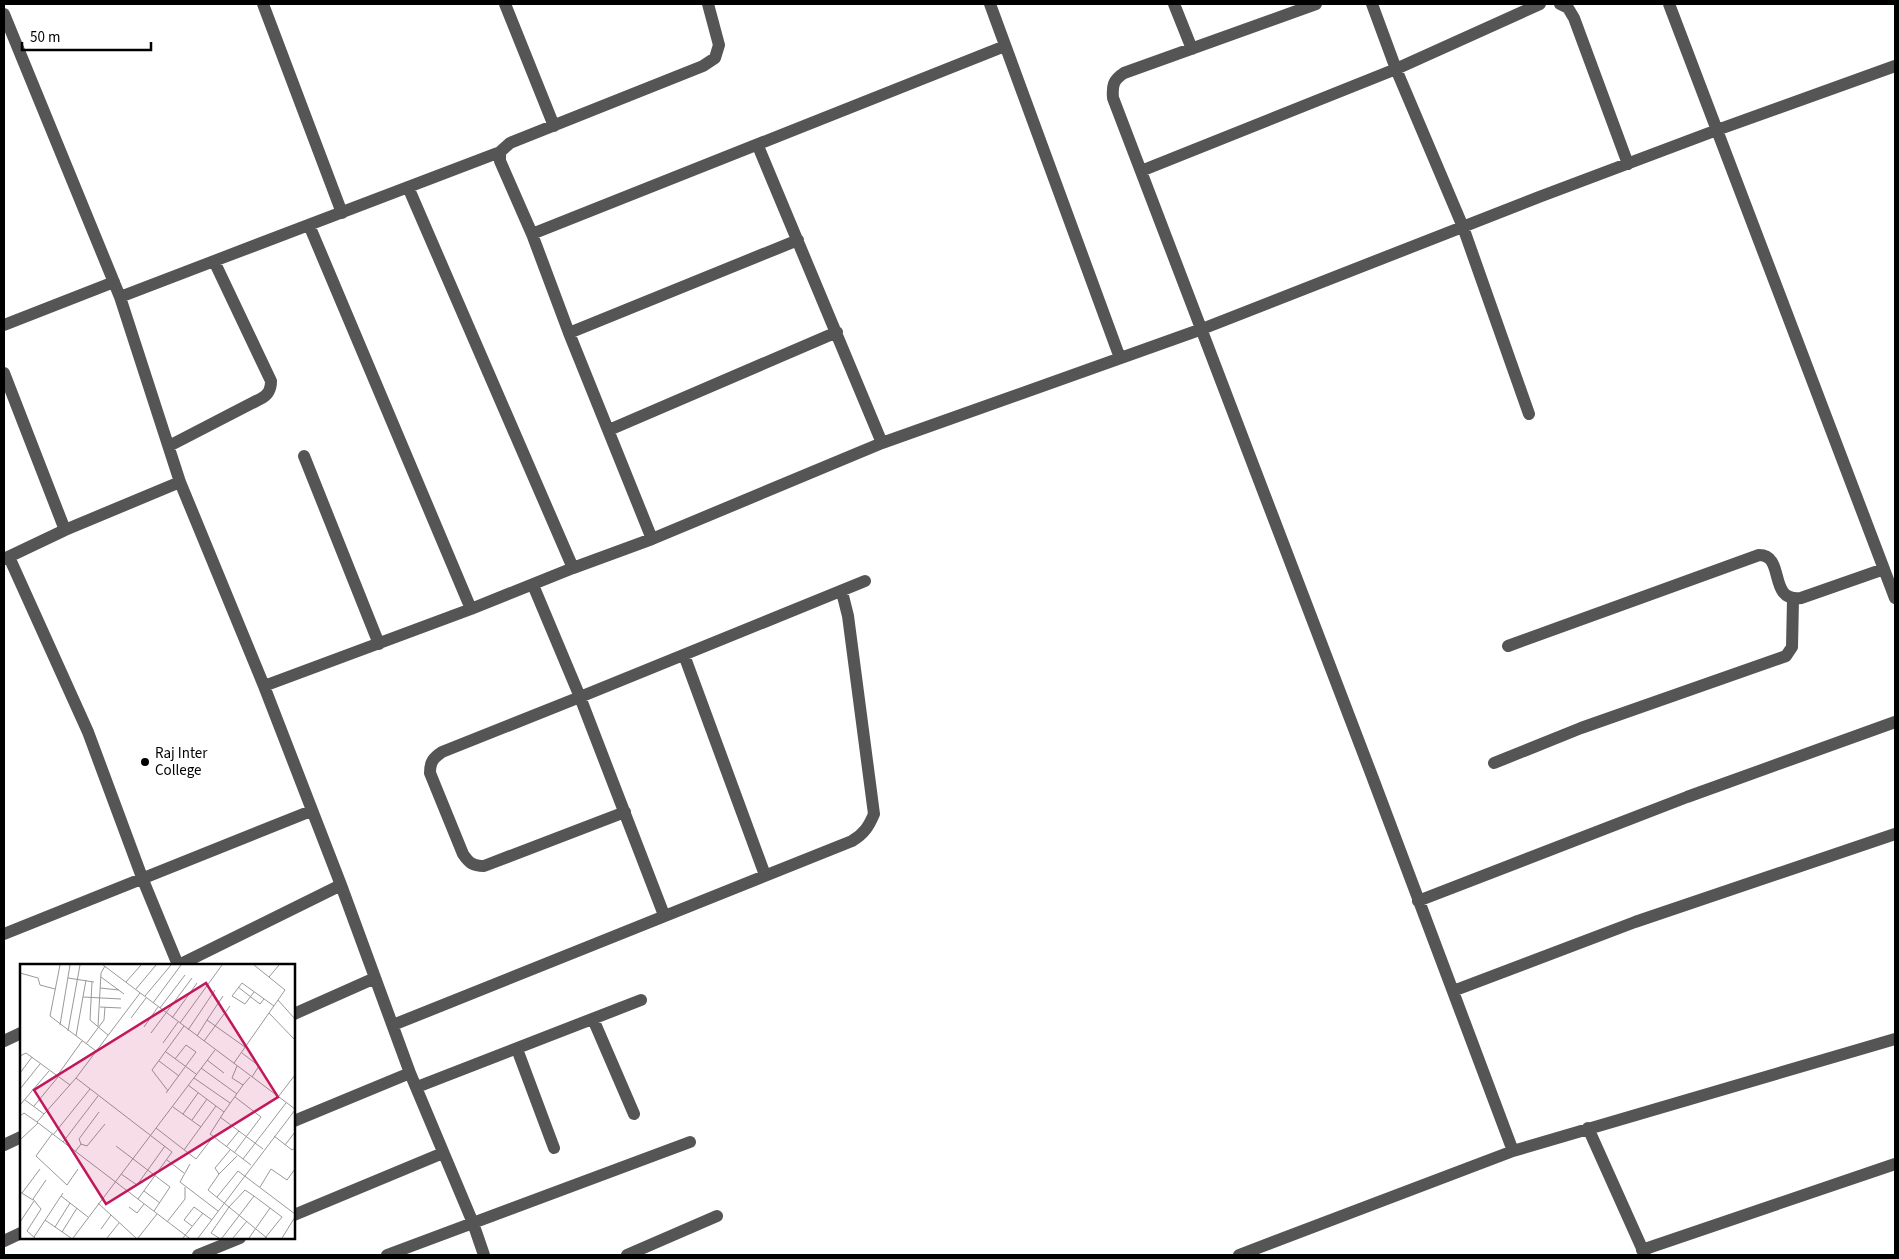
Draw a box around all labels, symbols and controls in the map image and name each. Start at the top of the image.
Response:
scale bar [22,20,151,52]
text: 50 m [30,27,60,48]
place label: Raj Inter College [155,743,208,781]
marker: Raj Inter College [139,756,151,768]
inset map [20,964,295,1239]

